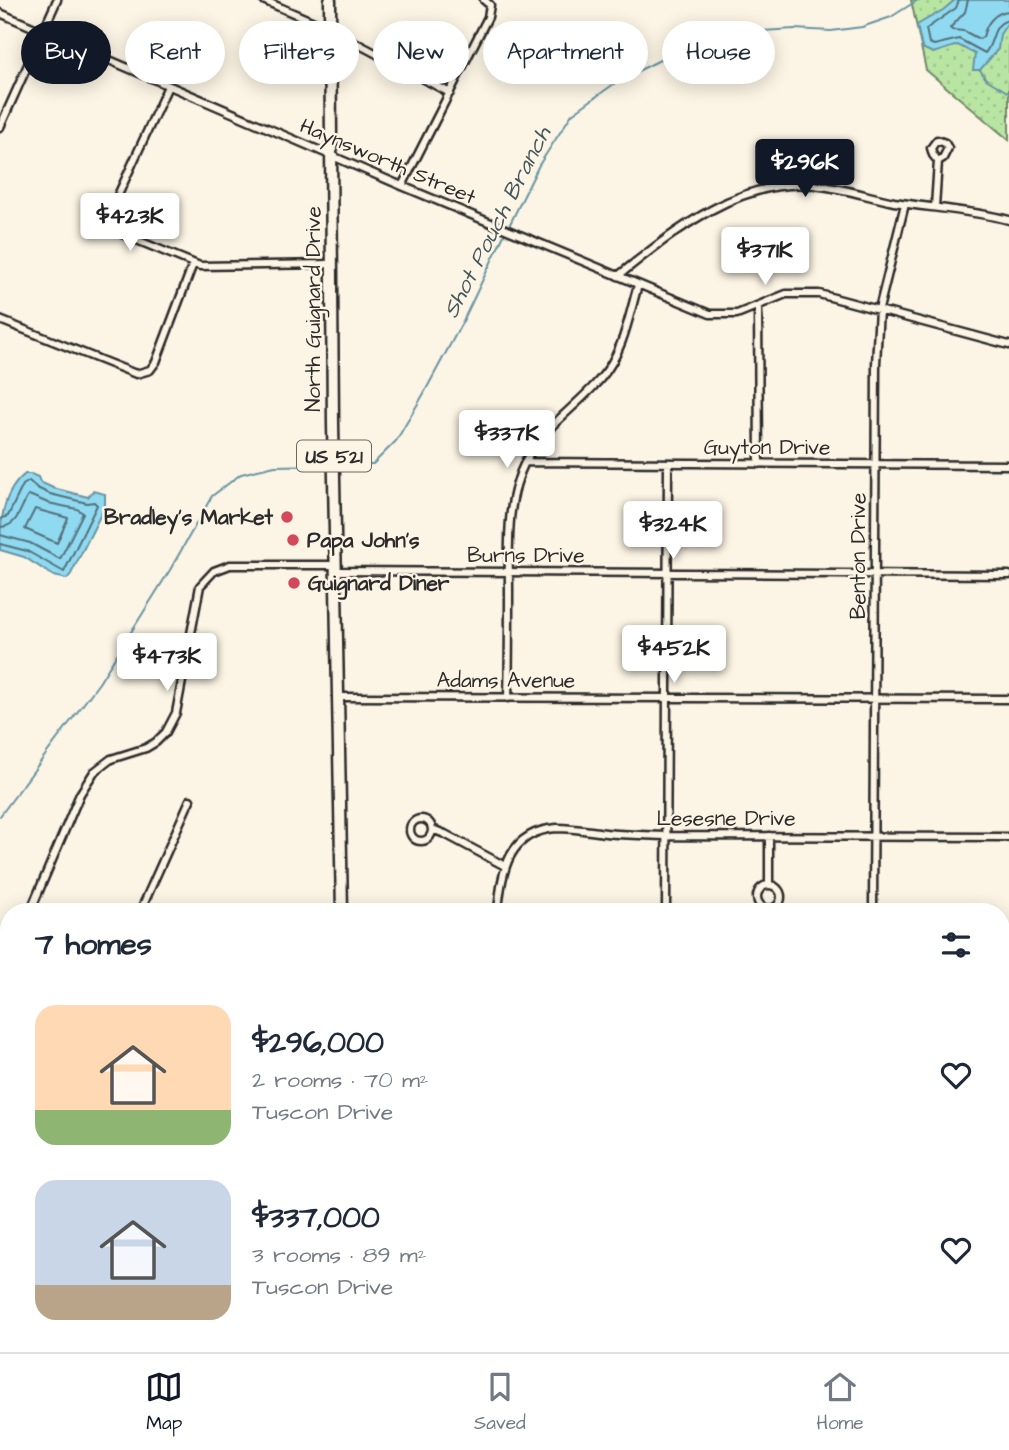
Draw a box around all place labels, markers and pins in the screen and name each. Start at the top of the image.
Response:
pin: $296K [756,140,854,199]
pin: $423K [81,194,179,253]
pin: $371K [716,228,814,287]
pin: $337K [458,410,556,470]
pin: $324K [624,502,722,561]
place label: Bradley's Market [104,503,274,535]
marker: Bradley's Market [279,509,295,525]
place label: Papa John's [307,526,420,556]
marker: Papa John's [285,532,301,548]
place label: Guignard Diner [308,569,450,600]
marker: Guignard Diner [286,575,302,591]
pin: $452K [625,626,723,685]
pin: $473K [118,634,216,693]

